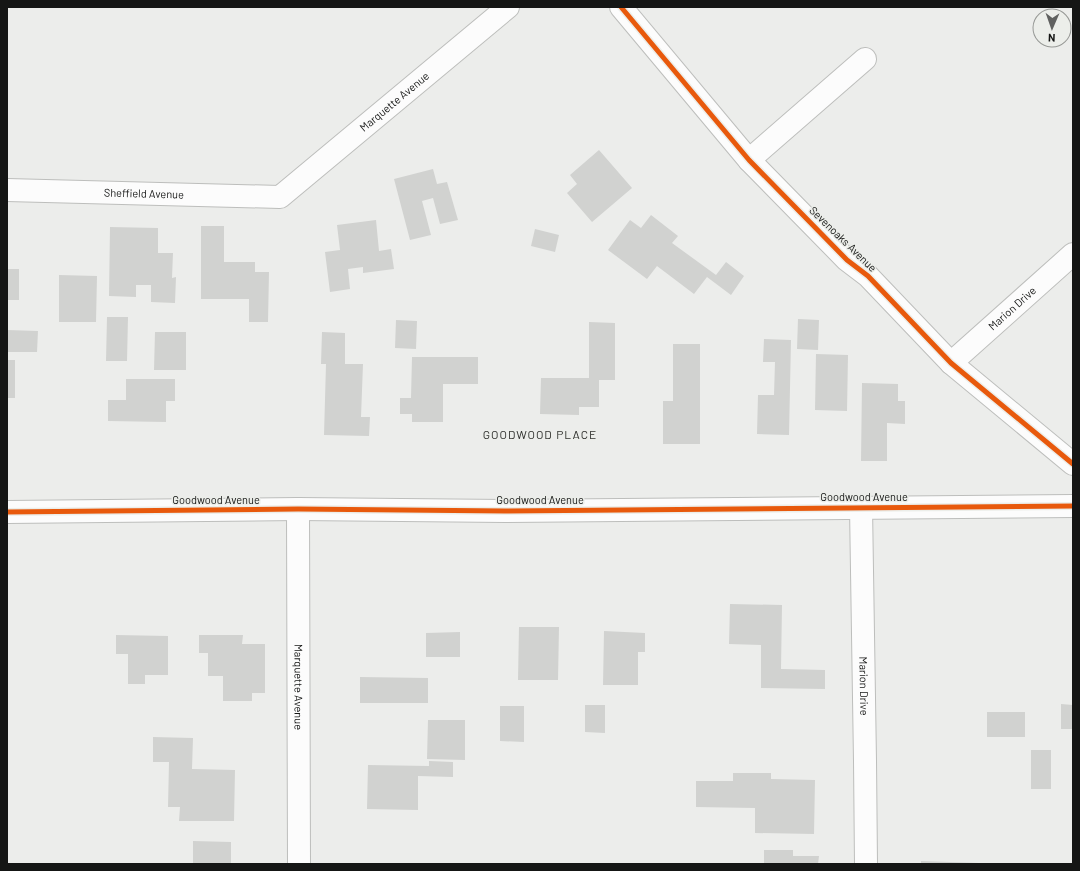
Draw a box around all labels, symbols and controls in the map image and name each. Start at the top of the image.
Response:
north arrow [1032,8,1072,48]
text: N [1048,32,1056,45]
street label: Marquette Avenue [357,69,431,134]
street label: Sheffield Avenue [104,185,184,201]
street label: Sevenoaks Avenue [807,203,880,274]
street label: Marion Drive [985,283,1038,333]
district label: GOODWOOD PLACE [483,427,597,441]
street label: Goodwood Avenue [820,490,908,503]
street label: Goodwood Avenue [172,493,260,506]
street label: Goodwood Avenue [496,493,584,506]
street label: Marquette Avenue [292,644,306,730]
street label: Marion Drive [857,656,871,716]

